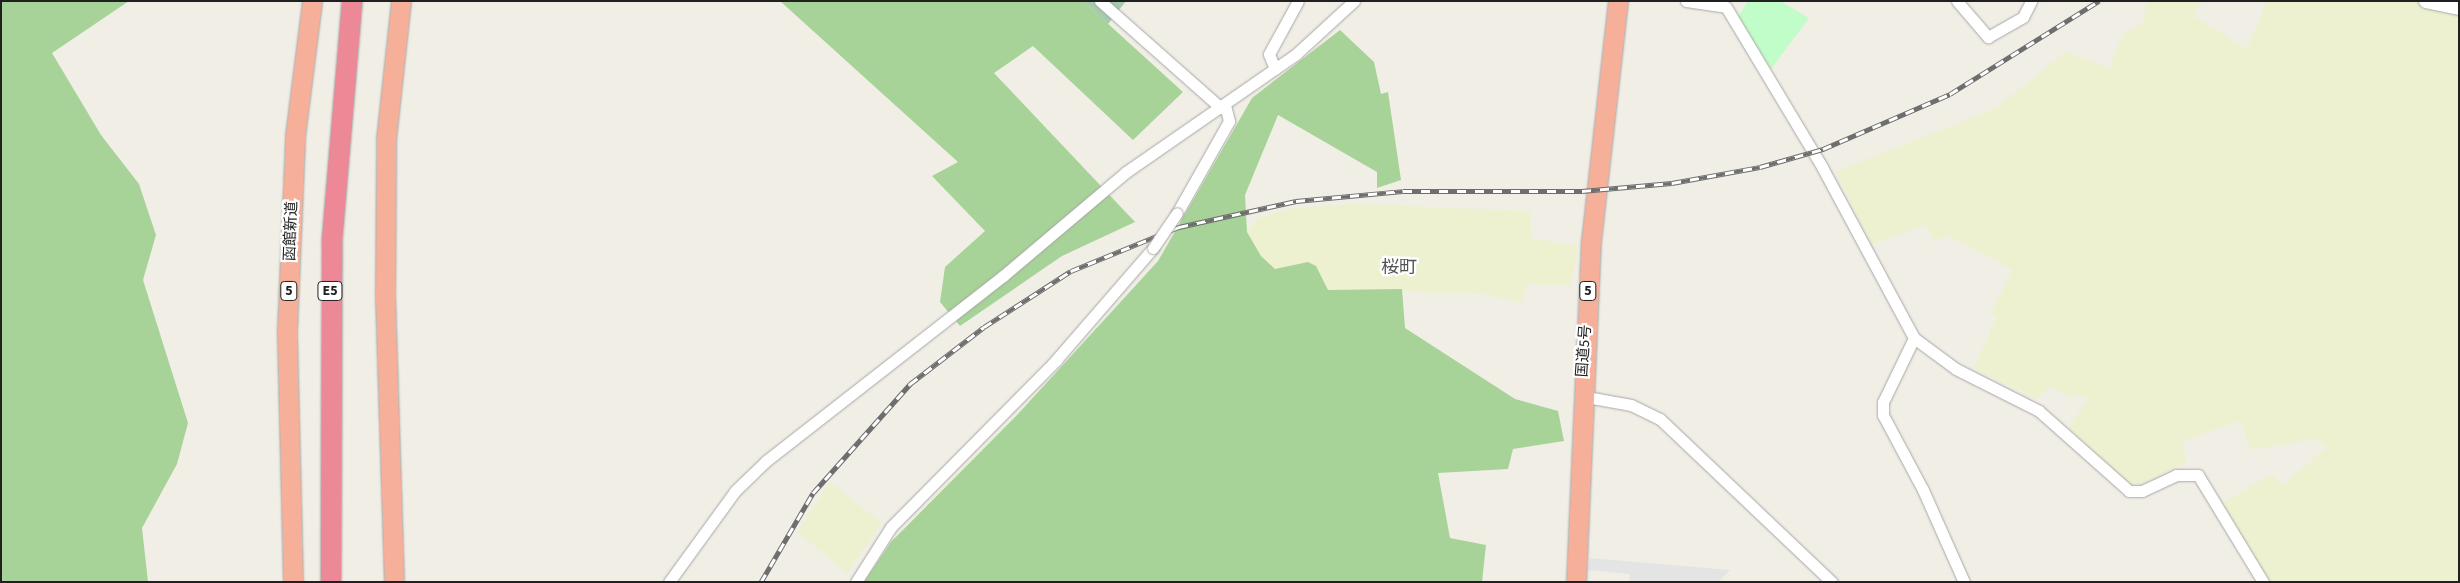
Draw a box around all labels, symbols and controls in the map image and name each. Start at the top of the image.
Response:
street label: 函館新道 [281,201,301,261]
district label: 桜町 [1381,257,1417,279]
road number: 5 [280,280,298,302]
road number: E5 [316,280,344,302]
road number: 5 [1579,280,1597,302]
street label: 国道5号 [1573,324,1595,378]

